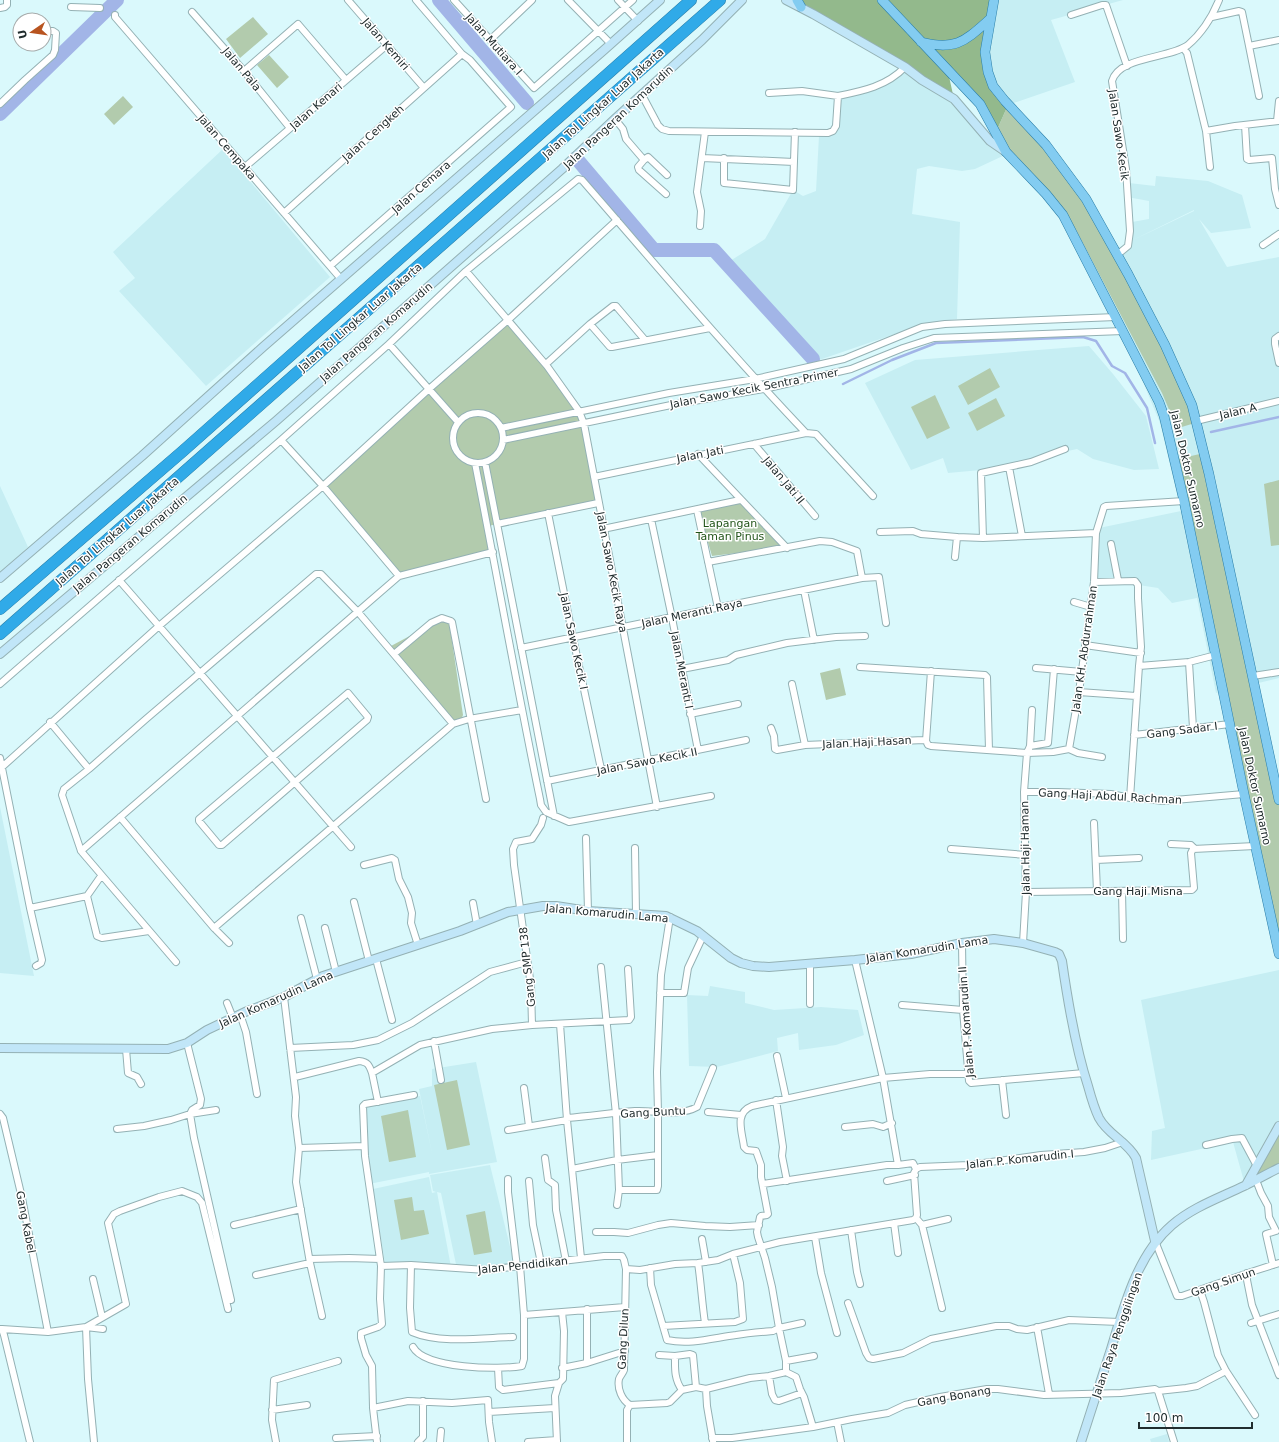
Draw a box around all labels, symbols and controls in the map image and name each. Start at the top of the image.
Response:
street label: Jalan Mutiara I [462,10,525,78]
north arrow [12,12,52,52]
street label: Jalan Kemiri [359,15,412,73]
text: U [15,28,30,40]
street label: Jalan Pala [219,44,264,94]
street label: Jalan Tol Lingkar Luar Jakarta [539,45,667,162]
street label: Jalan Pangeran Komarudin [560,63,676,172]
street label: Jalan Kenari [287,80,345,133]
street label: Jalan Sawo Kecik [1106,88,1131,182]
street label: Jalan Cengkeh [339,102,407,165]
street label: Jalan Cempaka [194,111,258,183]
street label: Jalan Cemara [389,158,453,217]
street label: Jalan Tol Lingkar Luar Jakarta [295,260,424,375]
street label: Jalan Pangeran Komarudin [317,280,435,385]
street label: Jalan Sawo Kecik Sentra Primer [668,366,840,411]
street label: Jalan A [1217,401,1258,422]
street label: Jalan Doktor Sumarno [1167,408,1207,529]
street label: Jalan Jati [675,444,725,466]
street label: Jalan Jati II [759,453,807,507]
street label: Jalan Tol Lingkar Luar Jakarta [52,474,181,589]
street label: Jalan Pangeran Komarudin [70,492,190,596]
street label: Jalan Sawo Kecik Raya [593,510,630,634]
park label: Lapangan Taman Pinus [695,517,765,543]
street label: Jalan KH. Abdurrahman [1069,585,1100,714]
street label: Jalan Sawo Kecik I [557,590,590,691]
street label: Jalan Meranti Raya [639,596,744,631]
street label: Jalan Meranti I [667,629,695,710]
street label: Gang Sadar I [1146,720,1218,741]
street label: Jalan Doktor Sumarno [1235,725,1273,847]
street label: Jalan Haji Hasan [821,734,912,751]
street label: Jalan Sawo Kecik II [595,745,698,778]
street label: Gang Haji Abdul Rachman [1038,786,1182,807]
street label: Jalan Haji Haman [1018,801,1033,896]
street label: Gang Haji Misna [1093,885,1183,898]
street label: Jalan Komarudin Lama [544,902,669,925]
street label: Gang SMP 138 [517,926,538,1008]
street label: Jalan Komarudin Lama [864,933,989,966]
street label: Jalan P. Komarudin II [956,966,977,1079]
street label: Jalan Komarudin Lama [216,968,335,1031]
street label: Gang Buntu [620,1104,686,1121]
street label: Jalan P. Komarudin I [965,1147,1075,1172]
street label: Gang Kabel [13,1190,38,1254]
street label: Jalan Pendidikan [477,1254,569,1277]
street label: Gang Simun [1189,1265,1257,1300]
street label: Jalan Raya Penggilingan [1090,1271,1145,1401]
street label: Gang Dilun [615,1308,632,1370]
street label: Gang Bonang [916,1384,992,1409]
scale bar [1139,1404,1252,1430]
text: 100 m [1145,1411,1183,1425]

